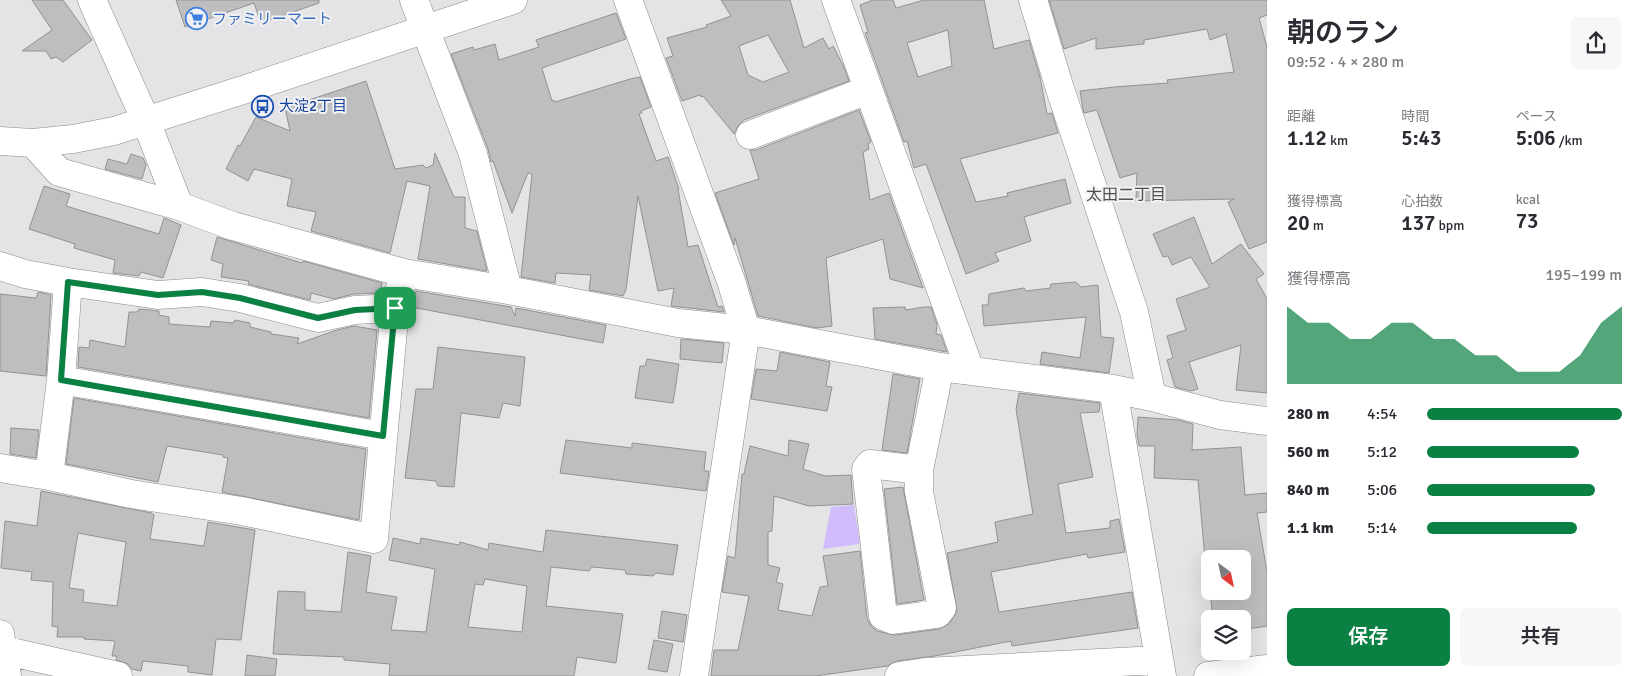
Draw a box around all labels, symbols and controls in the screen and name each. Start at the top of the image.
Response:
supermarket icon: ファミリーマート [184,7,208,31]
place label: ファミリーマート [212,10,332,28]
text: 朝のラン [1287,16,1399,50]
button: share [1570,17,1622,69]
text: 09:52 · 4 × 280 m [1287,52,1404,72]
bus stop icon: 大淀2丁目 [251,94,275,118]
place label: 大淀2丁目 [279,97,347,115]
text: 距離 [1287,108,1315,125]
text: 時間 [1401,108,1429,125]
text: ペース [1516,108,1557,125]
text: 1.12 [1287,125,1327,151]
text: 5:43 [1401,125,1441,151]
text: 5:06 [1516,125,1556,151]
text: km [1327,132,1348,149]
text: /km [1556,132,1583,149]
district label: 太田二丁目 [1086,185,1166,205]
text: kcal [1516,191,1540,208]
text: 獲得標高 [1287,193,1343,210]
text: 心拍数 [1401,193,1443,210]
text: 73 [1516,208,1538,234]
text: 20 [1287,210,1310,236]
text: 137 [1401,210,1435,236]
text: m [1310,217,1324,234]
text: bpm [1435,217,1464,234]
text: 195–199 m [1545,265,1622,285]
text: 獲得標高 [1287,269,1351,289]
pin [374,287,416,329]
icon: arrive [381,294,409,322]
text: 280 m [1287,404,1329,424]
text: 4:54 [1367,404,1397,424]
text: 560 m [1287,442,1329,462]
text: 5:12 [1367,442,1397,462]
text: 840 m [1287,480,1329,500]
text: 5:06 [1367,480,1397,500]
text: 1.1 km [1287,518,1334,538]
text: 5:14 [1367,518,1397,538]
north arrow [1201,550,1251,600]
map controls [1201,550,1251,660]
button: 保存 [1287,608,1450,666]
button: 共有 [1460,608,1622,666]
button: layers [1201,610,1251,660]

